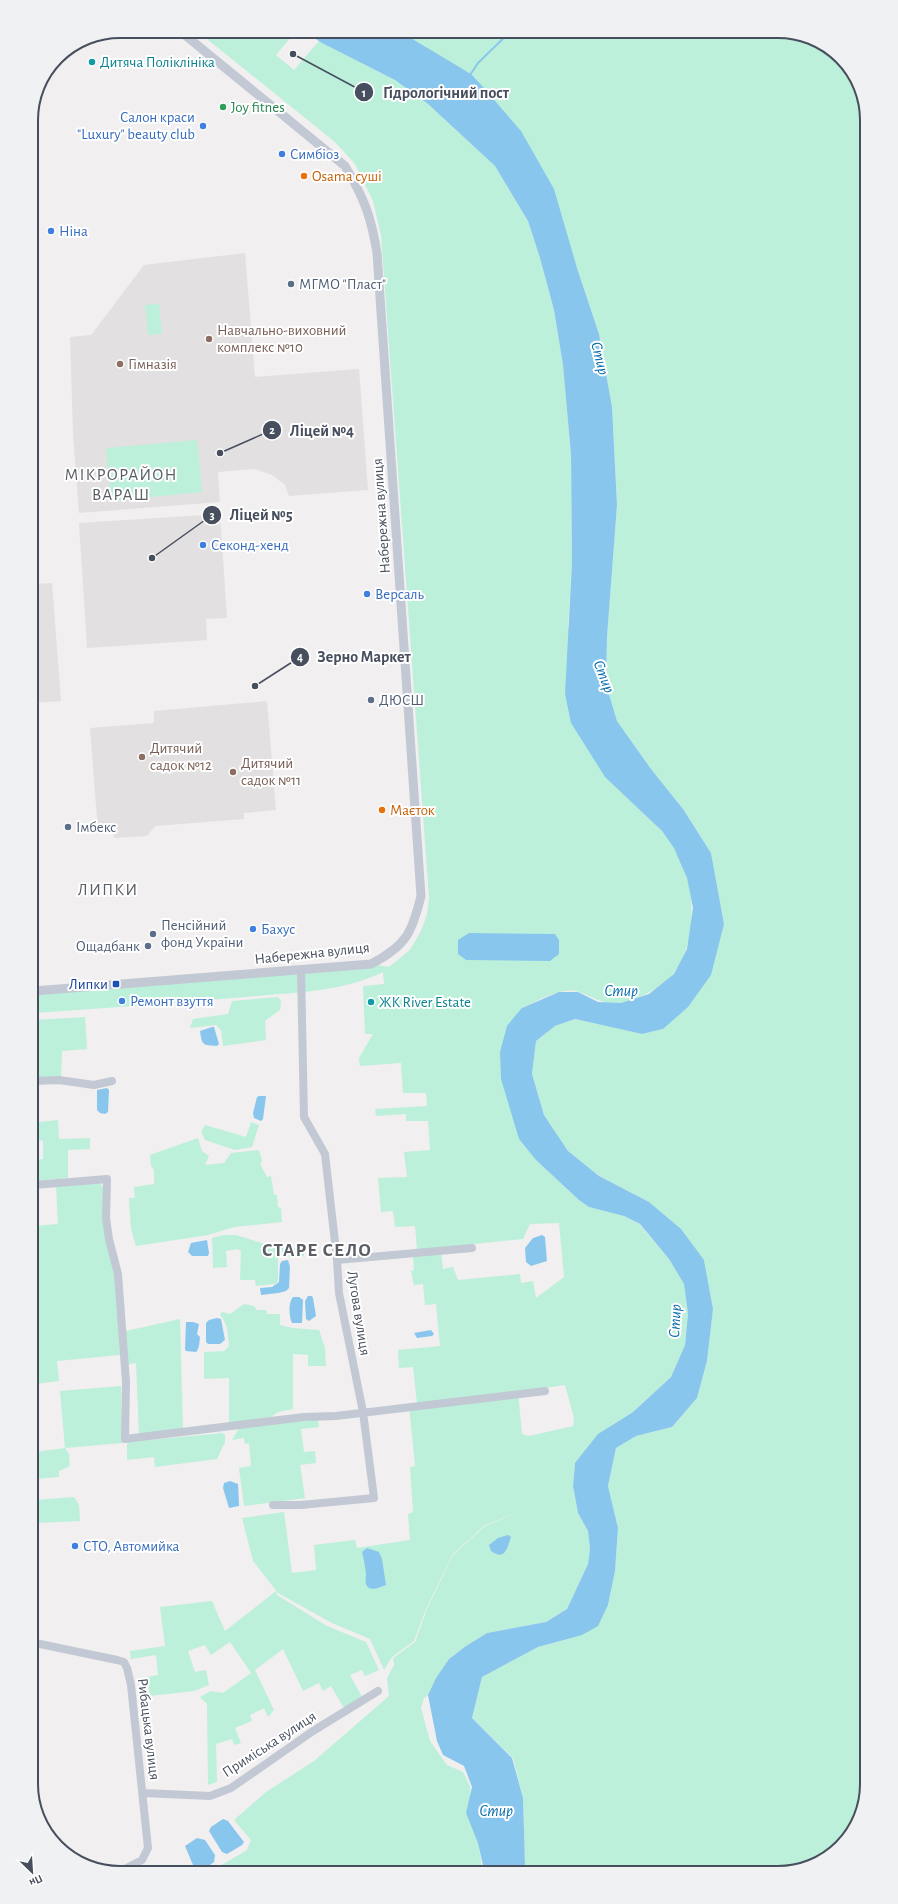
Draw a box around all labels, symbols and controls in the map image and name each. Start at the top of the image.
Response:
place label: Дитяча Поліклініка [100,55,215,70]
marker: Дитяча Поліклініка [87,57,97,67]
callout: Гідрологічний пост [354,78,517,106]
text: Гідрологічний пост [383,85,510,101]
text: 1 [362,87,366,99]
place label: Joy fitnes [231,100,285,115]
marker: Joy fitnes [218,102,228,112]
place label: Салон краси "Luxury" beauty club [77,110,195,142]
marker: Салон краси "Luxury" beauty club [198,121,208,131]
place label: Симбіоз [290,147,339,162]
marker: Симбіоз [277,149,287,159]
place label: Osama cуші [312,169,382,184]
marker: Osama cуші [299,171,309,181]
place label: Ніна [59,224,88,239]
marker: Ніна [46,226,56,236]
place label: МГМО "Пласт" [299,277,386,292]
marker: МГМО "Пласт" [286,279,296,289]
place label: Навчально-виховний комплекс №10 [217,323,346,355]
marker: Навчально-виховний комплекс №10 [204,334,214,344]
water label: Стир [587,340,612,377]
place label: Гімназія [128,357,177,372]
marker: Гімназія [115,359,125,369]
callout: Ліцей №4 [262,416,362,444]
text: Ліцей №4 [290,423,354,439]
text: 2 [269,424,275,436]
street label: Набережна вулиця [370,458,393,574]
district label: МІКРОРАЙОН ВАРАШ [65,466,177,503]
callout: Ліцей №5 [202,501,301,529]
text: Ліцей №5 [229,507,293,523]
text: 3 [209,509,215,521]
place label: Секонд-хенд [211,538,289,553]
marker: Секонд-хенд [198,540,208,550]
place label: Версаль [375,587,424,602]
marker: Версаль [362,589,372,599]
callout: Зерно Маркет [290,643,419,671]
text: Зерно Маркет [317,649,412,665]
text: 4 [297,651,303,663]
water label: Стир [590,658,618,695]
place label: ДЮСШ [379,693,424,708]
marker: ДЮСШ [366,695,376,705]
place label: Дитячий садок №12 [150,741,212,773]
marker: Дитячий садок №12 [137,752,147,762]
place label: Дитячий садок №11 [241,756,301,788]
marker: Дитячий садок №11 [228,767,238,777]
place label: Маєток [390,803,435,818]
marker: Маєток [377,805,387,815]
place label: Імбекс [76,820,116,835]
marker: Імбекс [63,822,73,832]
district label: ЛИПКИ [78,881,138,898]
place label: Пенсійний фонд України [161,918,244,950]
place label: Бахус [261,922,295,937]
marker: Бахус [248,924,258,934]
marker: Пенсійний фонд України [148,929,158,939]
place label: Ощадбанк [76,939,140,954]
street label: Набережна вулиця [254,940,370,967]
marker: Ощадбанк [143,941,153,951]
place label: Липки [69,977,108,992]
marker: Липки [111,979,121,989]
water label: Стир [604,983,638,1000]
place label: Ремонт взуття [130,994,214,1009]
place label: ЖК River Estate [379,995,471,1010]
marker: Ремонт взуття [117,996,127,1006]
marker: ЖК River Estate [366,997,376,1007]
district label: СТАРЕ СЕЛО [262,1241,372,1260]
street label: Лугова вулиця [344,1270,373,1357]
water label: Стир [666,1304,685,1338]
place label: СТО, Автомийка [83,1539,180,1554]
marker: СТО, Автомийка [70,1541,80,1551]
street label: Рибацька вулиця [135,1677,162,1781]
street label: Приміська вулиця [220,1709,319,1780]
water label: Стир [479,1803,513,1820]
north arrow [12,1852,52,1892]
text: Пн [28,1873,44,1888]

